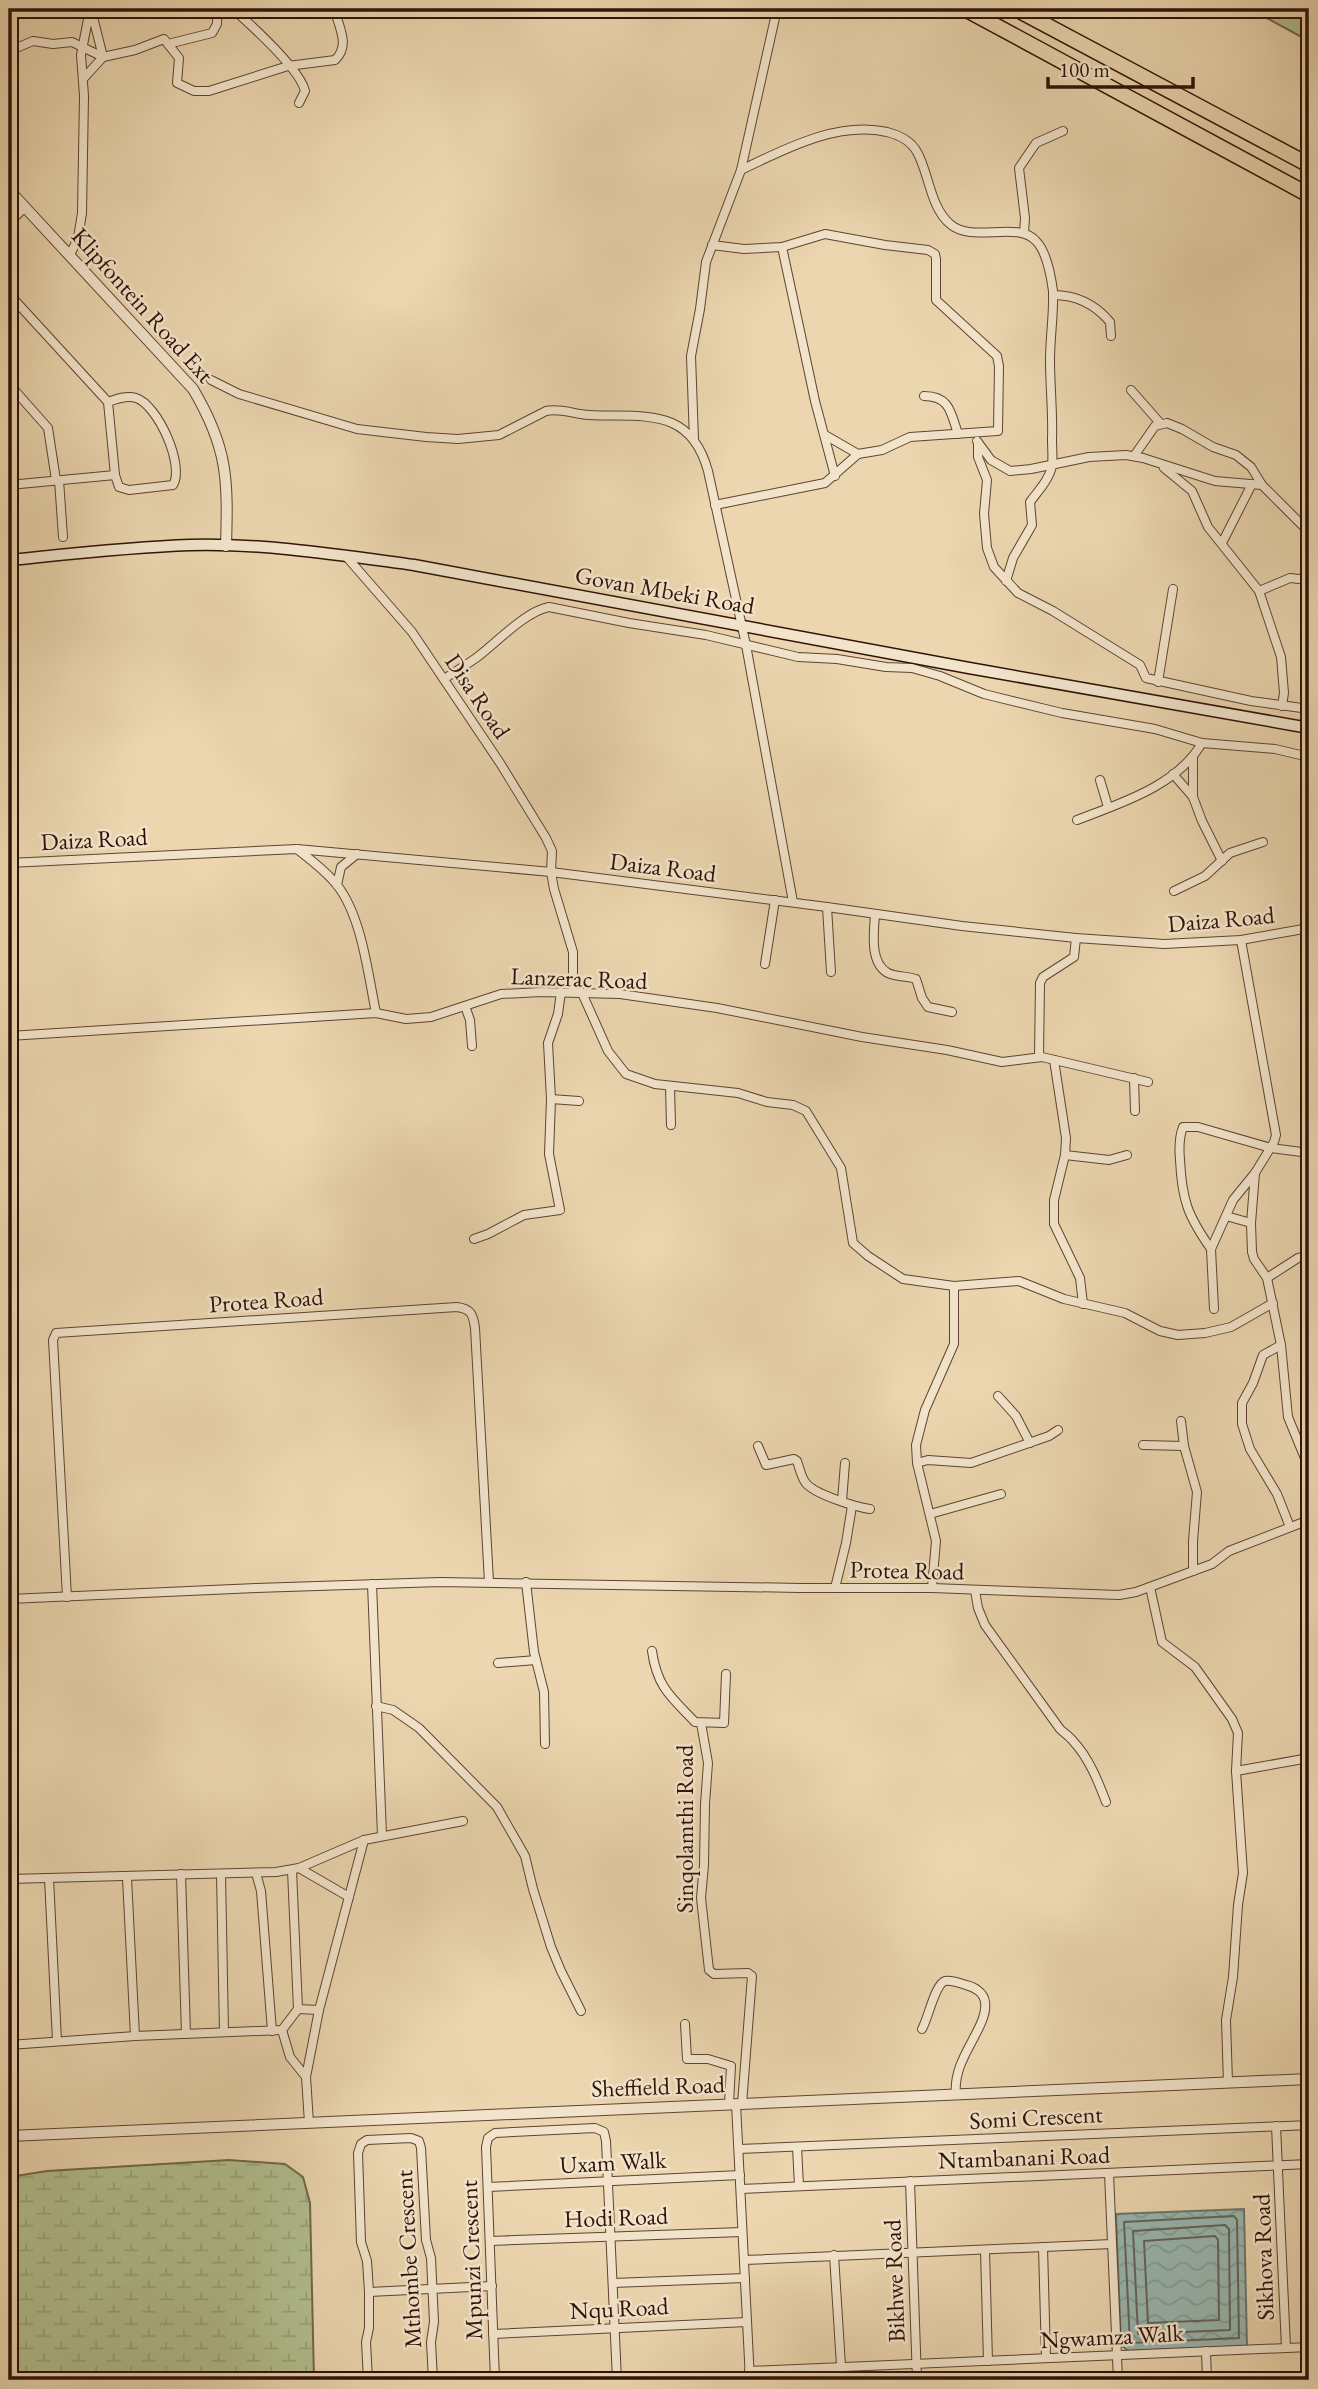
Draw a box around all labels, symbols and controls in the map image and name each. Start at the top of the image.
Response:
scale bar [1048,46,1194,90]
text: 100 m [1059,56,1110,83]
street label: Klipfontein Road Ext [65,221,221,390]
street label: Govan Mbeki Road [573,559,758,621]
street label: Disa Road [438,647,518,745]
street label: Daiza Road [40,821,149,857]
street label: Daiza Road [608,845,719,889]
street label: Daiza Road [1166,899,1277,939]
street label: Lanzerac Road [510,960,649,996]
street label: Protea Road [208,1280,325,1319]
street label: Protea Road [849,1554,965,1587]
street label: Sinqolamthi Road [669,1744,700,1913]
street label: Sheffield Road [591,2068,726,2104]
street label: Somi Crescent [969,2098,1104,2136]
street label: Ntambanani Road [937,2138,1111,2175]
street label: Uxam Walk [559,2144,668,2180]
street label: Mthombe Crescent [388,2169,428,2349]
street label: Mpunzi Crescent [453,2179,489,2341]
street label: Sikhova Road [1245,2192,1281,2321]
street label: Hodi Road [563,2200,670,2234]
street label: Bikhwe Road [876,2218,912,2343]
street label: Nqu Road [569,2290,670,2326]
street label: Ngwamza Walk [1040,2317,1185,2355]

